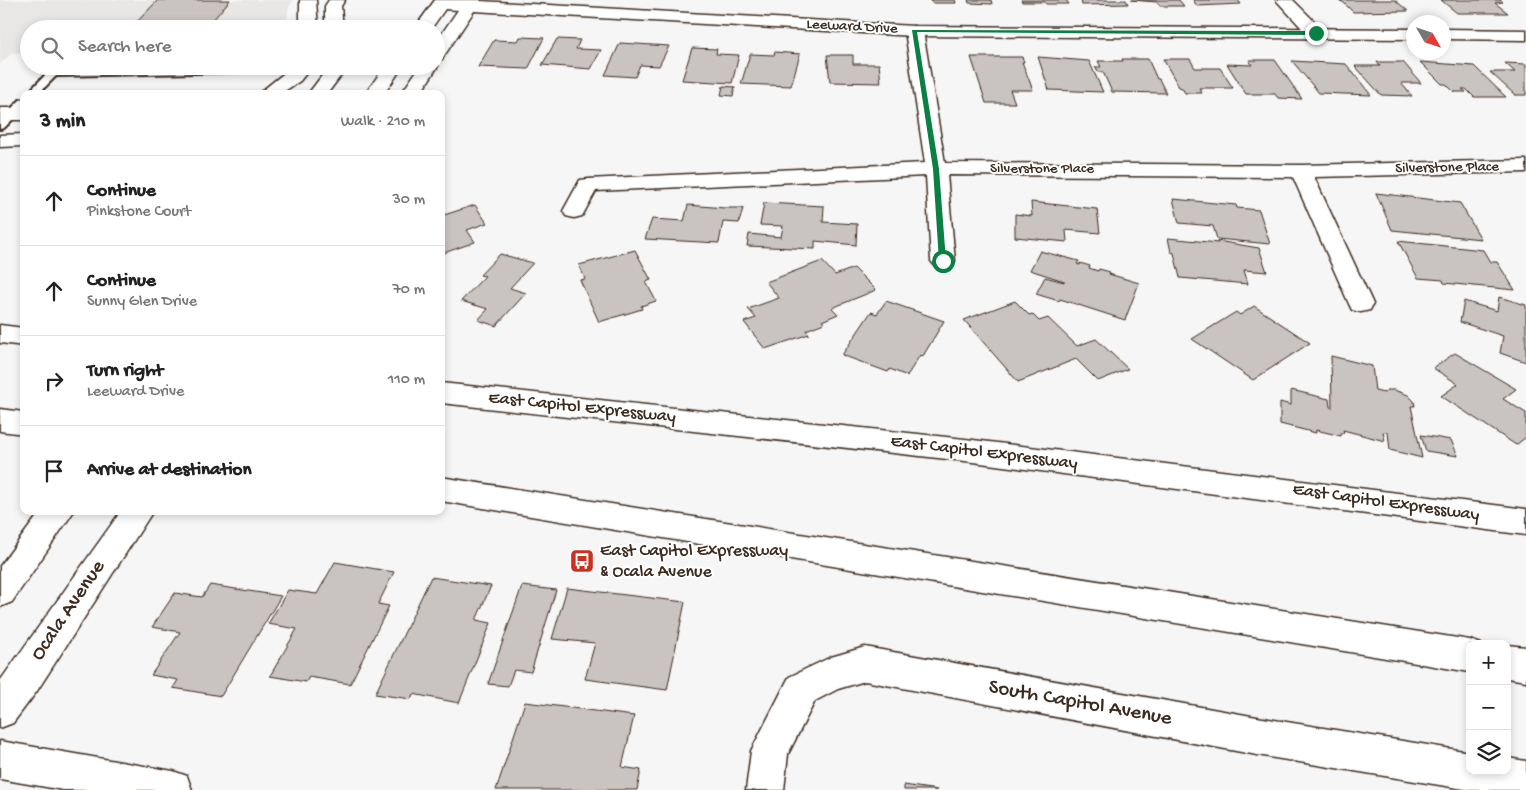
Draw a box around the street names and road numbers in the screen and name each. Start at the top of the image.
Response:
street label: Leeward Drive [806,16,898,38]
street label: Silverstone Place [1395,158,1499,178]
street label: Silverstone Place [990,160,1094,178]
street label: East Capitol Expressway [487,388,677,428]
street label: East Capitol Expressway [889,431,1079,475]
street label: East Capitol Expressway [1291,480,1481,527]
street label: Ocala Avenue [26,555,112,666]
street label: South Capitol Avenue [986,676,1175,733]

